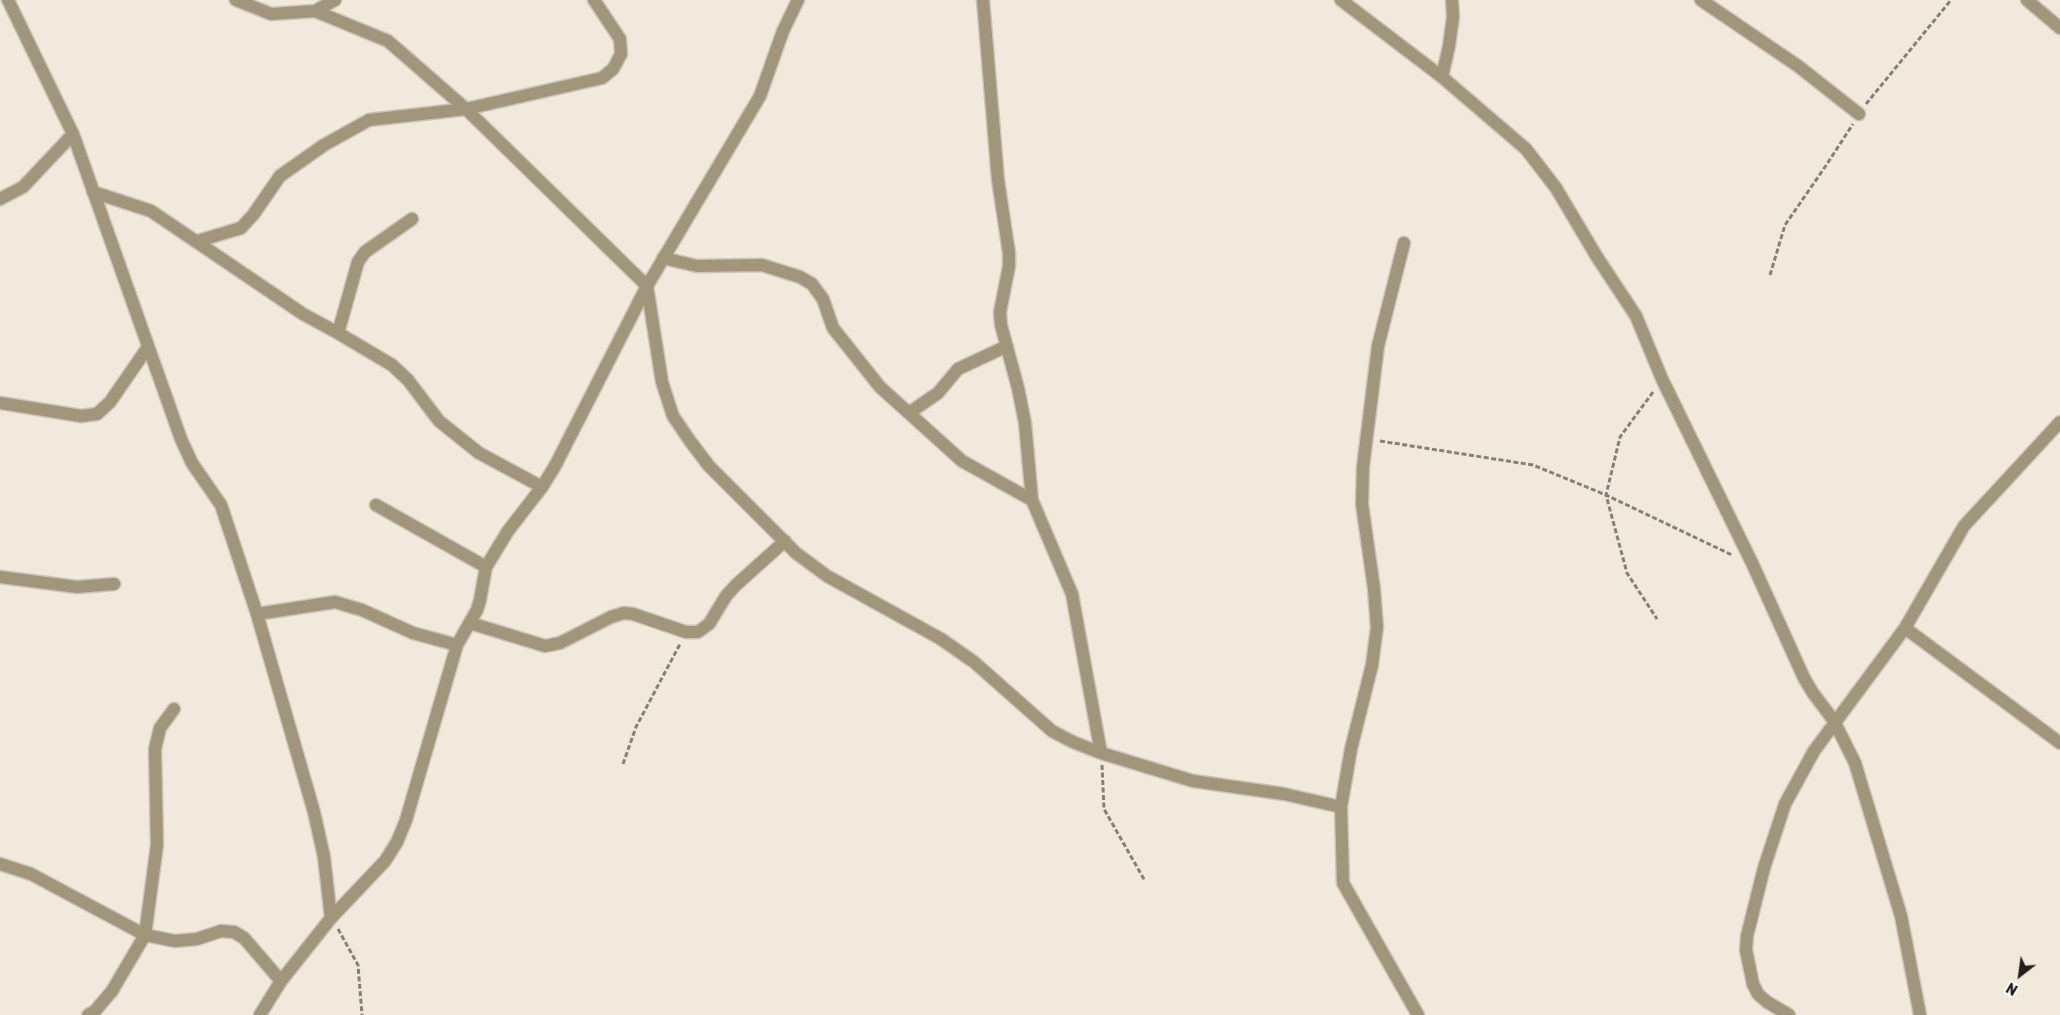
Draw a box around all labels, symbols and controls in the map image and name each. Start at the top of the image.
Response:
north arrow [1995,950,2045,1000]
text: N [2004,979,2021,998]

